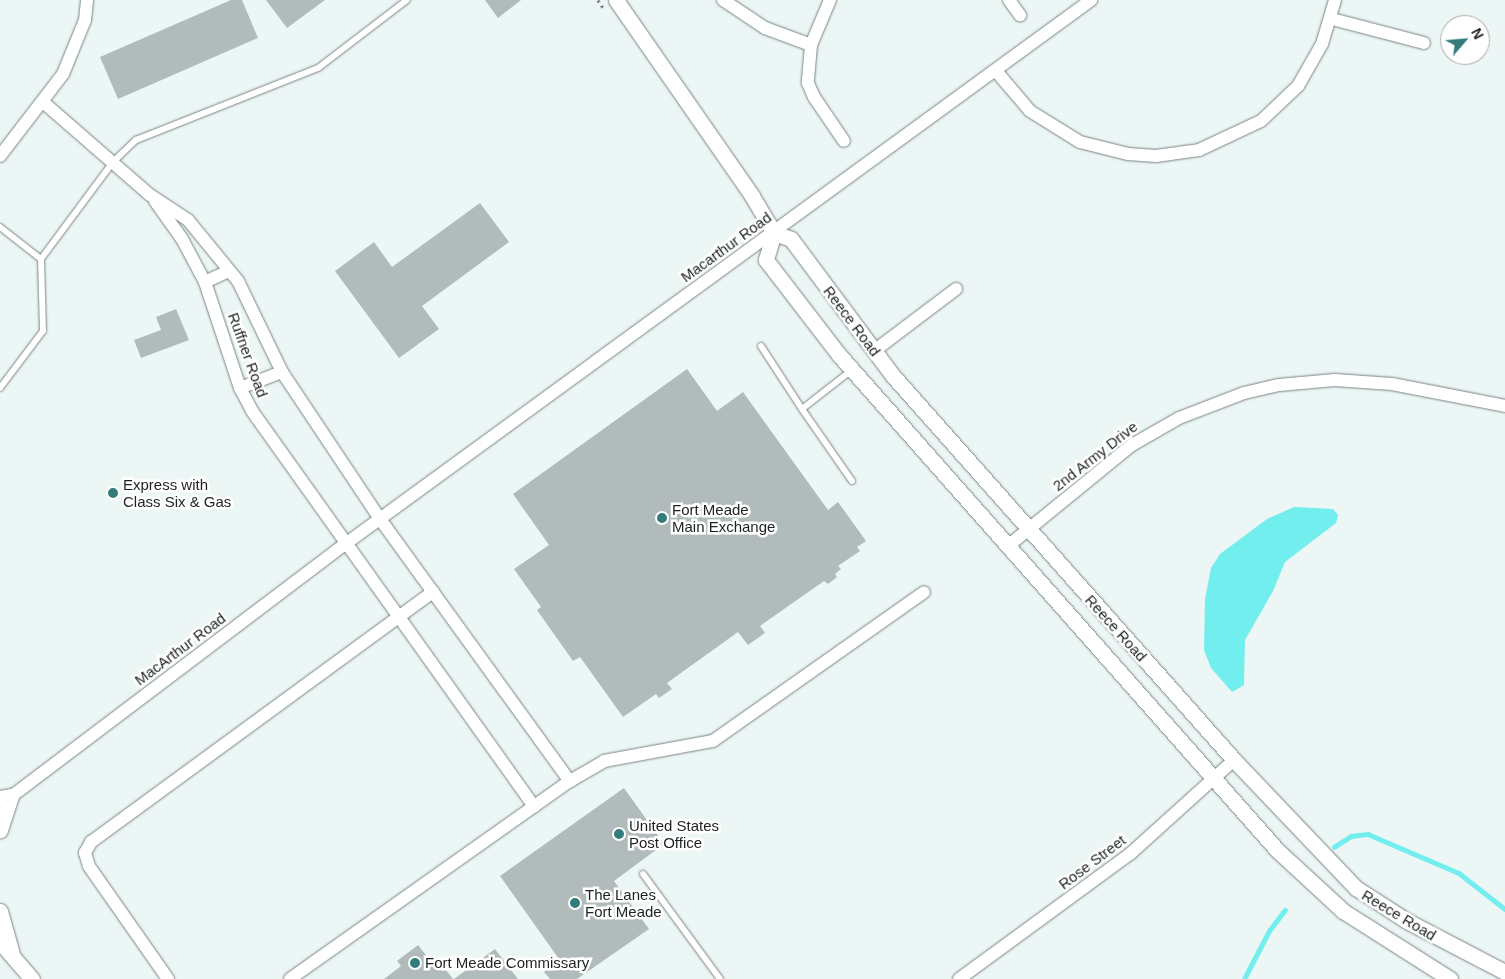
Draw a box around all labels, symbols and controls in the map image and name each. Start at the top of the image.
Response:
north arrow [1440,15,1490,65]
text: N [1468,26,1487,42]
street label: Macarthur Road [677,208,775,286]
street label: Reece Road [820,282,884,360]
street label: Ruffner Road [224,310,272,400]
street label: 2nd Army Drive [1049,417,1141,495]
place label: Express with Class Six & Gas [123,475,231,510]
marker: Express with Class Six & Gas [107,487,119,499]
place label: Fort Meade Main Exchange [672,500,775,535]
marker: Fort Meade Main Exchange [656,512,668,524]
street label: Reece Road [1081,591,1151,665]
street label: MacArthur Road [131,609,229,689]
place label: United States Post Office [629,816,719,851]
marker: United States Post Office [613,828,625,840]
street label: Rose Street [1055,831,1129,893]
place label: The Lanes Fort Meade [585,885,662,920]
street label: Reece Road [1359,886,1439,944]
marker: The Lanes Fort Meade [569,897,581,909]
place label: Fort Meade Commissary [425,954,589,972]
marker: Fort Meade Commissary [409,957,421,969]

